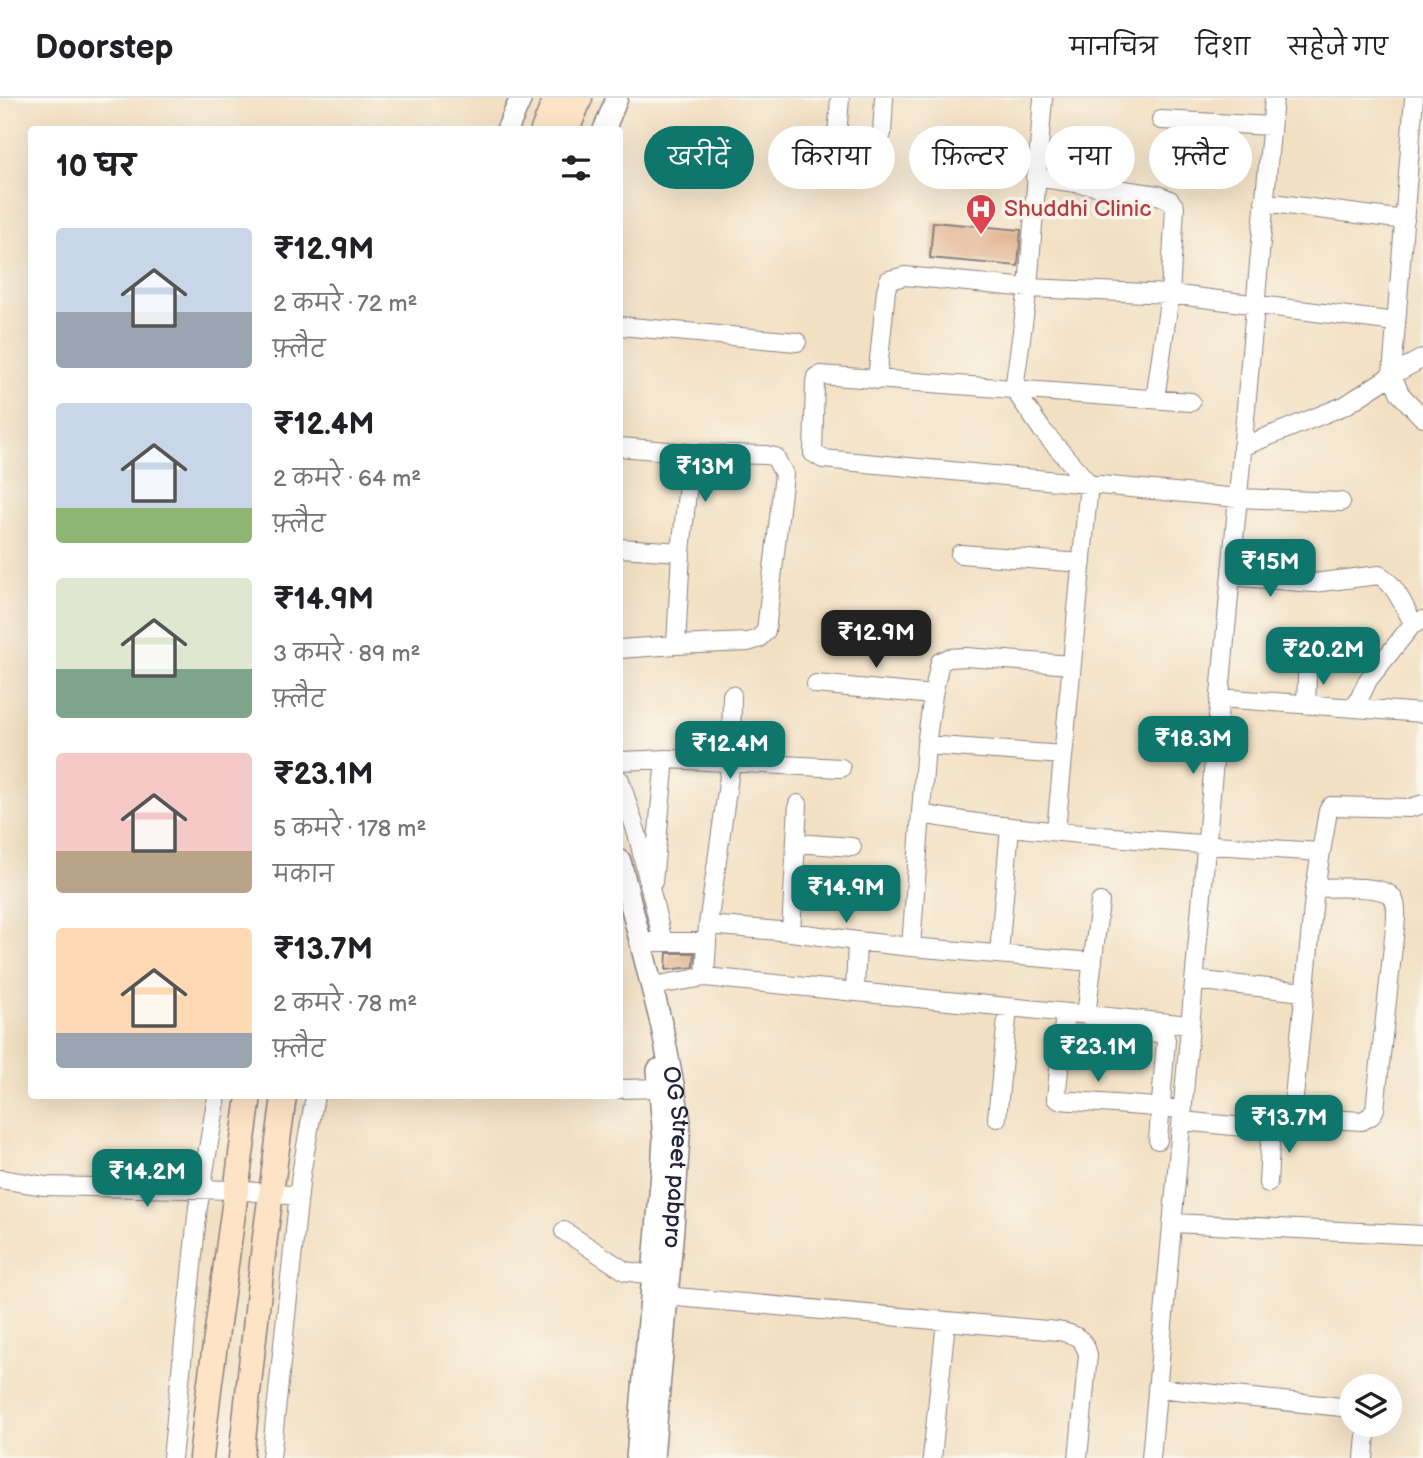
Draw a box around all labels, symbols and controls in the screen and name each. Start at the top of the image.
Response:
text: Doorstep [35,28,173,68]
text: मानचित्र [1070,33,1158,62]
text: दिशा [1196,33,1250,62]
text: सहेजे गए [1288,33,1388,62]
chip: खरीदें [644,126,754,189]
chip: किराया [768,126,895,189]
chip: फ़िल्टर [909,126,1031,189]
chip: नया [1045,126,1135,189]
chip: फ़्लैट [1149,126,1252,189]
text: 10 घर [56,149,135,185]
icon: filters [557,149,595,187]
hospital icon: Shuddhi Clinic [964,192,998,236]
place label: Shuddhi Clinic [1004,195,1151,223]
text: ₹12.9M [273,232,374,268]
icon: home [112,256,196,340]
text: 2 कमरे · 72 m² [273,290,417,318]
text: फ़्लैट [273,336,325,364]
text: ₹12.4M [273,407,374,443]
icon: home [112,431,196,515]
pin: ₹13M [664,444,746,504]
text: ₹13M [676,453,734,481]
text: 2 कमरे · 64 m² [273,465,421,493]
text: फ़्लैट [273,511,325,539]
pin: ₹15M [1229,540,1311,599]
text: ₹15M [1241,548,1299,576]
text: ₹14.9M [273,582,374,618]
icon: home [112,606,196,690]
pin: ₹12.9M [819,610,933,670]
text: ₹12.9M [837,619,915,647]
pin: ₹20.2M [1266,628,1380,687]
text: ₹20.2M [1282,636,1364,664]
text: 3 कमरे · 89 m² [273,640,420,668]
text: फ़्लैट [273,686,325,714]
pin: ₹18.3M [1136,716,1250,776]
pin: ₹12.4M [673,722,787,781]
text: ₹18.3M [1154,725,1232,753]
text: ₹12.4M [691,730,769,758]
text: ₹23.1M [273,757,373,793]
icon: home [112,781,196,865]
text: 5 कमरे · 178 m² [273,815,426,843]
text: मकान [273,861,334,889]
pin: ₹14.9M [789,866,903,925]
text: ₹14.9M [807,874,885,902]
text: ₹13.7M [273,932,373,968]
icon: home [112,956,196,1040]
text: 2 कमरे · 78 m² [273,990,417,1018]
pin: ₹23.1M [1041,1024,1155,1084]
text: ₹23.1M [1060,1033,1136,1061]
text: फ़्लैट [273,1036,325,1064]
street label: OG Street pabpro [656,1064,694,1250]
pin: ₹13.7M [1232,1096,1346,1155]
text: ₹13.7M [1251,1104,1327,1132]
pin: ₹14.2M [90,1150,204,1209]
text: ₹14.2M [108,1158,186,1186]
map controls [1339,1374,1402,1437]
button: layers [1339,1374,1402,1437]

